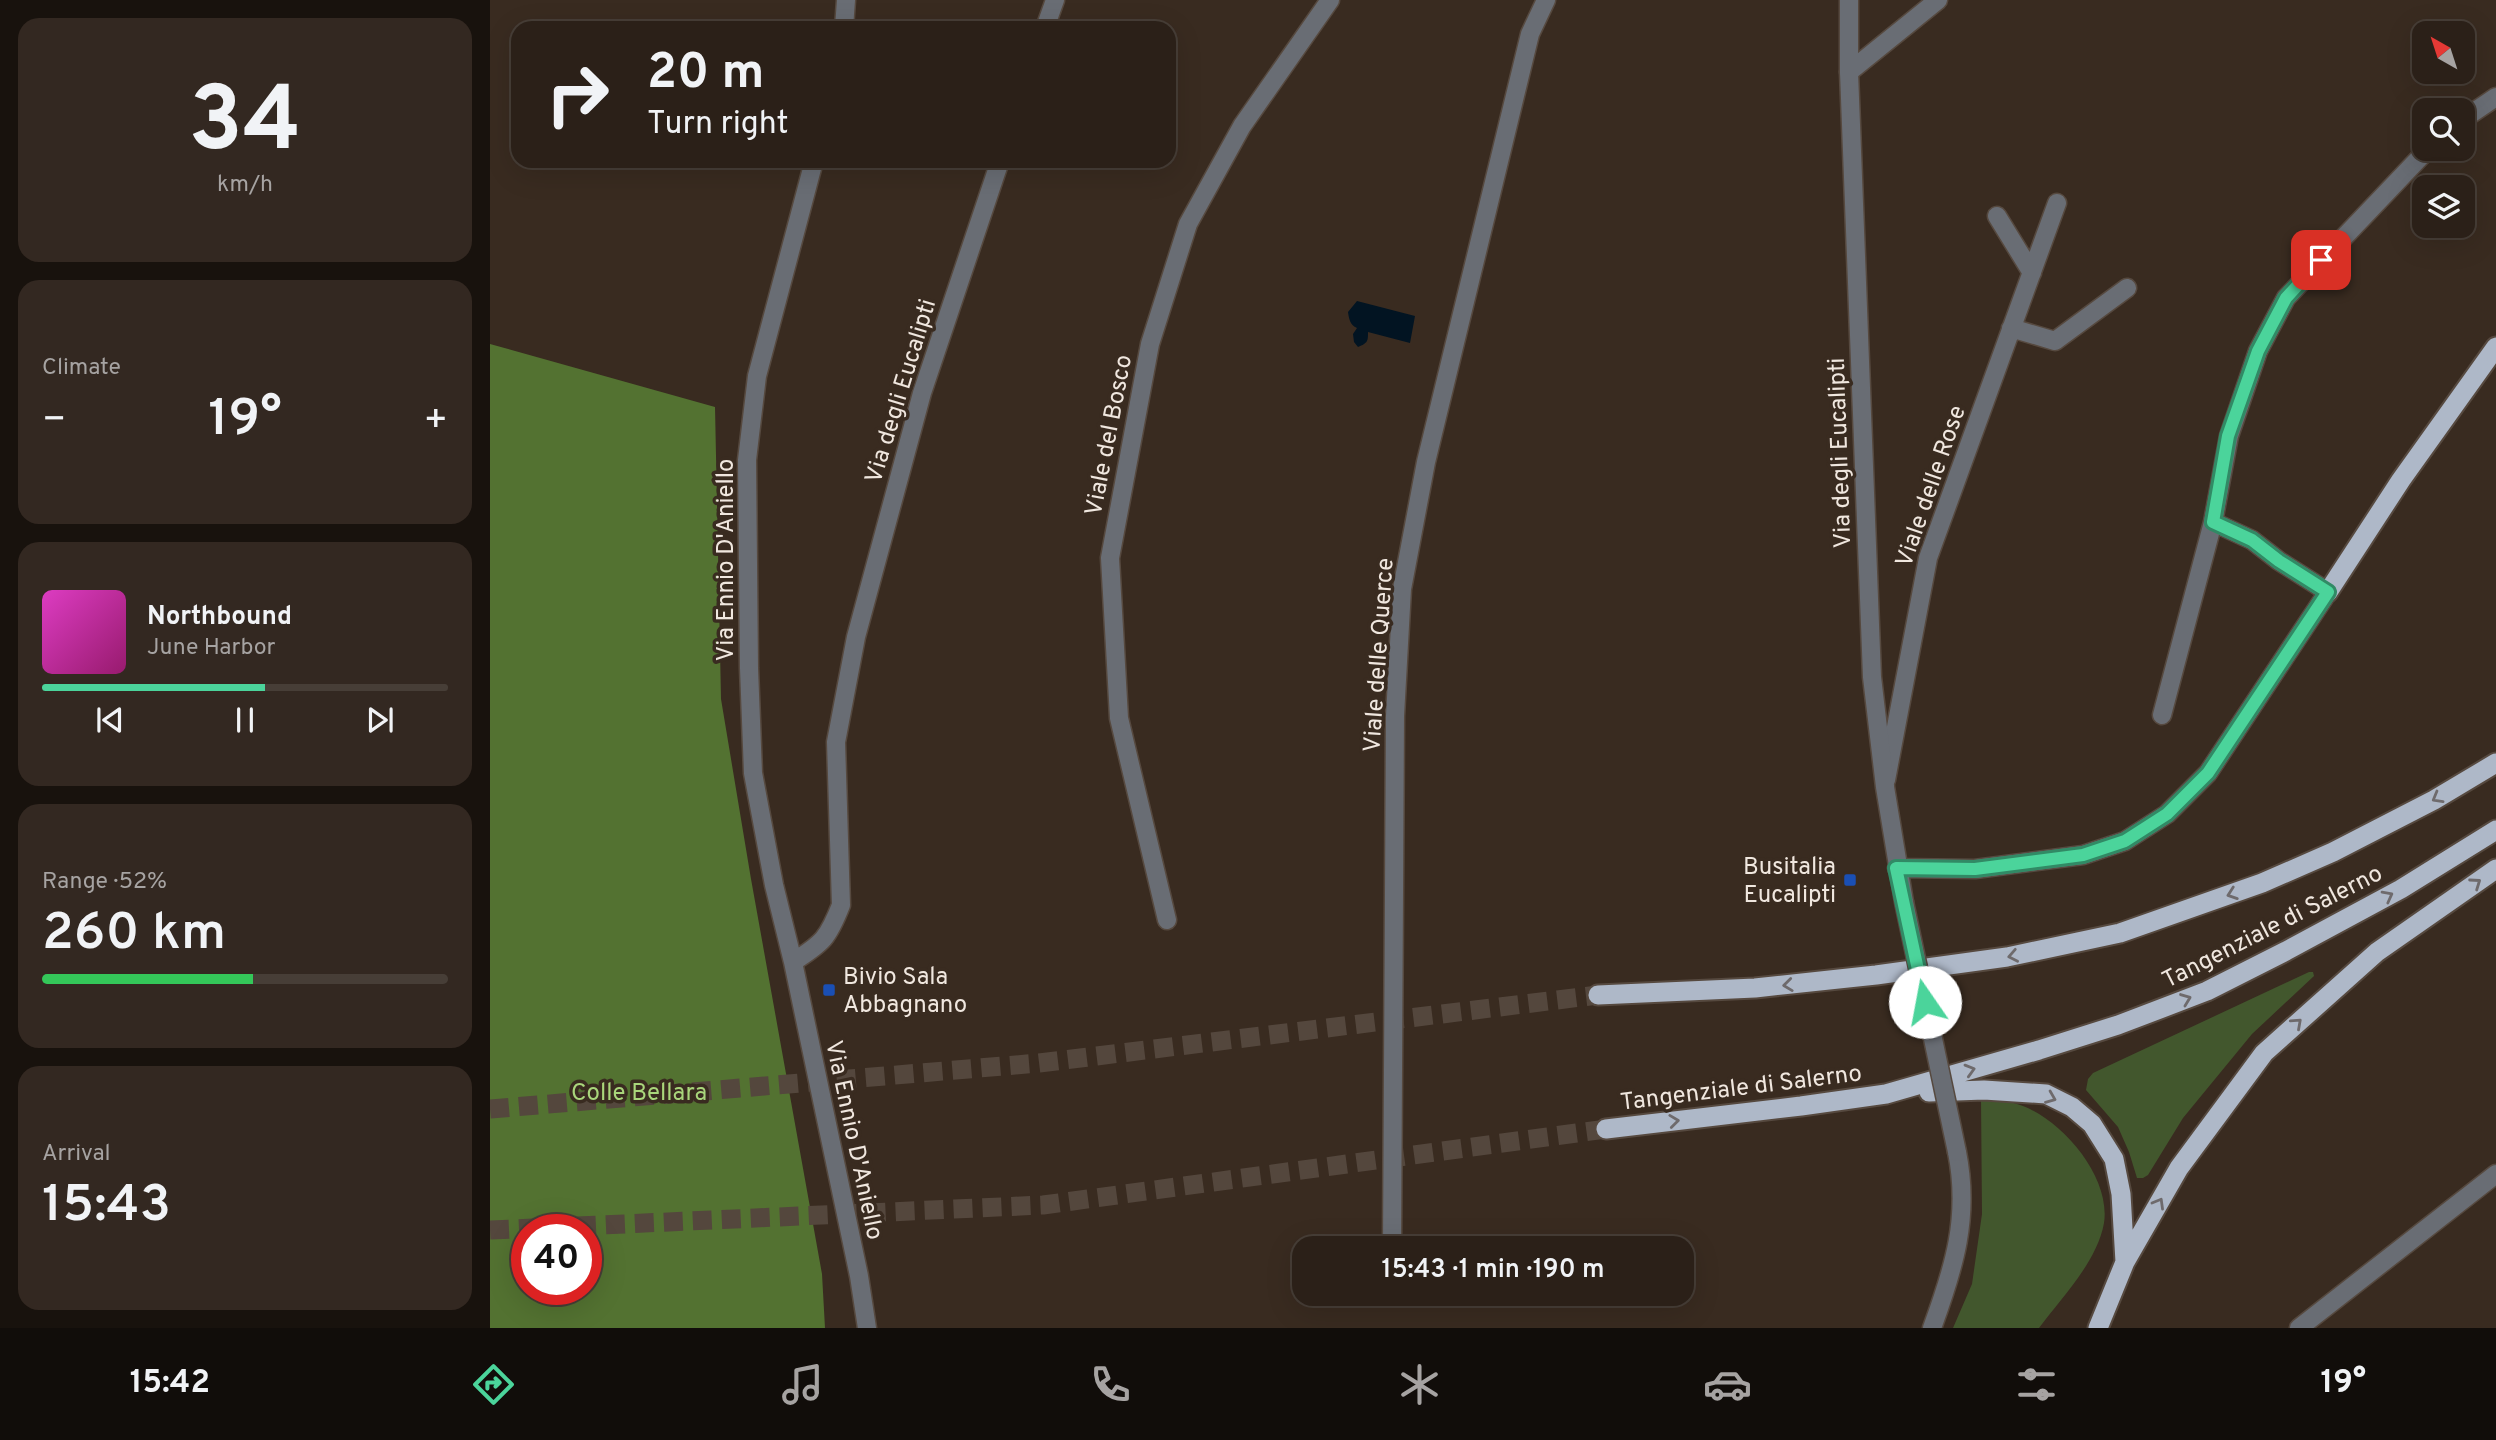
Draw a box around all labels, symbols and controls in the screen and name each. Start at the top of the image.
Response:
north arrow [2412,21,2474,84]
map controls [2412,21,2475,238]
text: 20 m [647,44,764,106]
icon: right [532,49,623,140]
text: 34 [188,68,302,183]
button: search [2412,98,2475,161]
text: Turn right [647,105,789,145]
text: km/h [217,171,273,200]
button: layers [2412,175,2475,238]
pin [2291,230,2351,290]
icon: arrive [2302,241,2340,279]
street label: Via degli Eucalipti [860,296,944,487]
street label: Viale del Bosco [1080,352,1140,518]
text: Climate [42,354,121,383]
street label: Via degli Eucalipti [1823,357,1859,549]
text: 19° [208,388,282,454]
text: − [42,397,67,446]
text: + [423,397,448,446]
street label: Viale delle Rose [1890,402,1974,572]
street label: Via Ennio D'Aniello [712,458,742,662]
street label: Viale delle Querce [1358,557,1402,753]
text: Northbound [147,601,292,634]
text: June Harbor [147,634,275,663]
icon: previous [91,701,129,739]
icon: pause [226,701,264,739]
icon: next [361,701,399,739]
one-way arrow [2432,789,2445,802]
place label: Busitalia Eucalipti [1743,853,1836,911]
street label: Tangenziale di Salerno [2158,859,2388,996]
text: Range · 52% [42,868,167,897]
marker: Busitalia Eucalipti [1842,872,1858,888]
one-way arrow [2468,879,2481,891]
one-way arrow [2226,886,2238,900]
one-way arrow [2381,890,2394,904]
text: 260 km [42,902,226,968]
one-way arrow [2007,947,2019,962]
place label: Bivio Sala Abbagnano [843,963,967,1021]
position arrow [1888,965,1962,1039]
one-way arrow [1782,977,1793,992]
marker: Bivio Sala Abbagnano [821,982,837,998]
one-way arrow [2179,993,2191,1007]
one-way arrow [2289,1019,2302,1032]
street label: Via Ennio D'Aniello [817,1038,889,1243]
street label: Tangenziale di Salerno [1619,1059,1864,1119]
one-way arrow [1964,1064,1976,1078]
park label: Colle Bellara [571,1079,707,1109]
one-way arrow [2044,1089,2056,1103]
one-way arrow [1669,1114,1680,1129]
text: Arrival [42,1140,111,1169]
text: 15:43 [42,1174,171,1240]
one-way arrow [2151,1197,2164,1210]
speed limit sign: 40 [511,1214,602,1305]
text: 15:43 · 1 min · 190 m [1381,1254,1605,1287]
icon: directions [469,1360,518,1409]
icon: music [778,1360,827,1409]
icon: phone [1086,1360,1135,1409]
icon: climate [1395,1360,1444,1409]
icon: car [1703,1360,1752,1409]
icon: filters [2012,1360,2061,1409]
text: 15:42 [130,1364,210,1404]
text: 19° [2320,1364,2366,1404]

